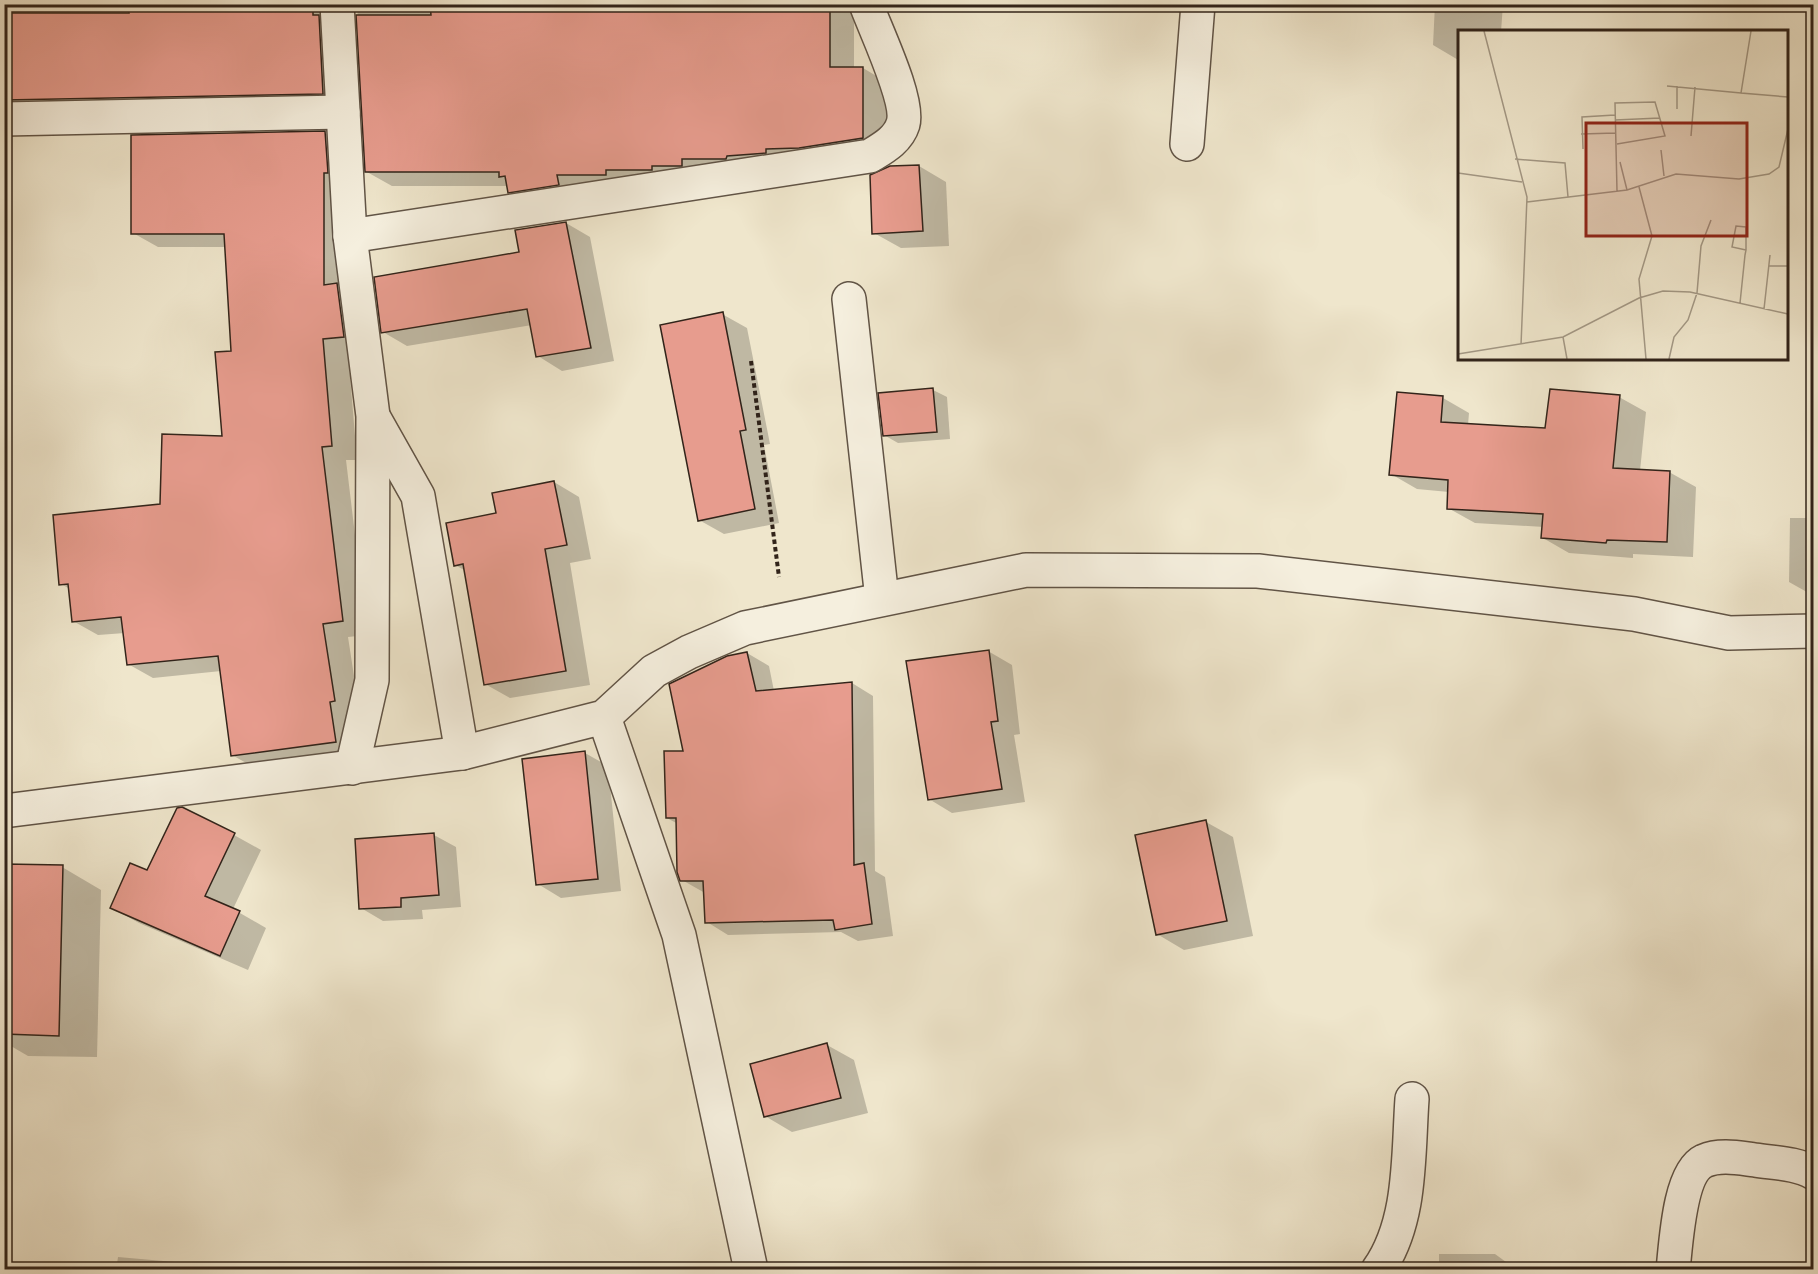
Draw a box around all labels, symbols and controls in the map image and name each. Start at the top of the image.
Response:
inset map [1458,30,1788,360]

